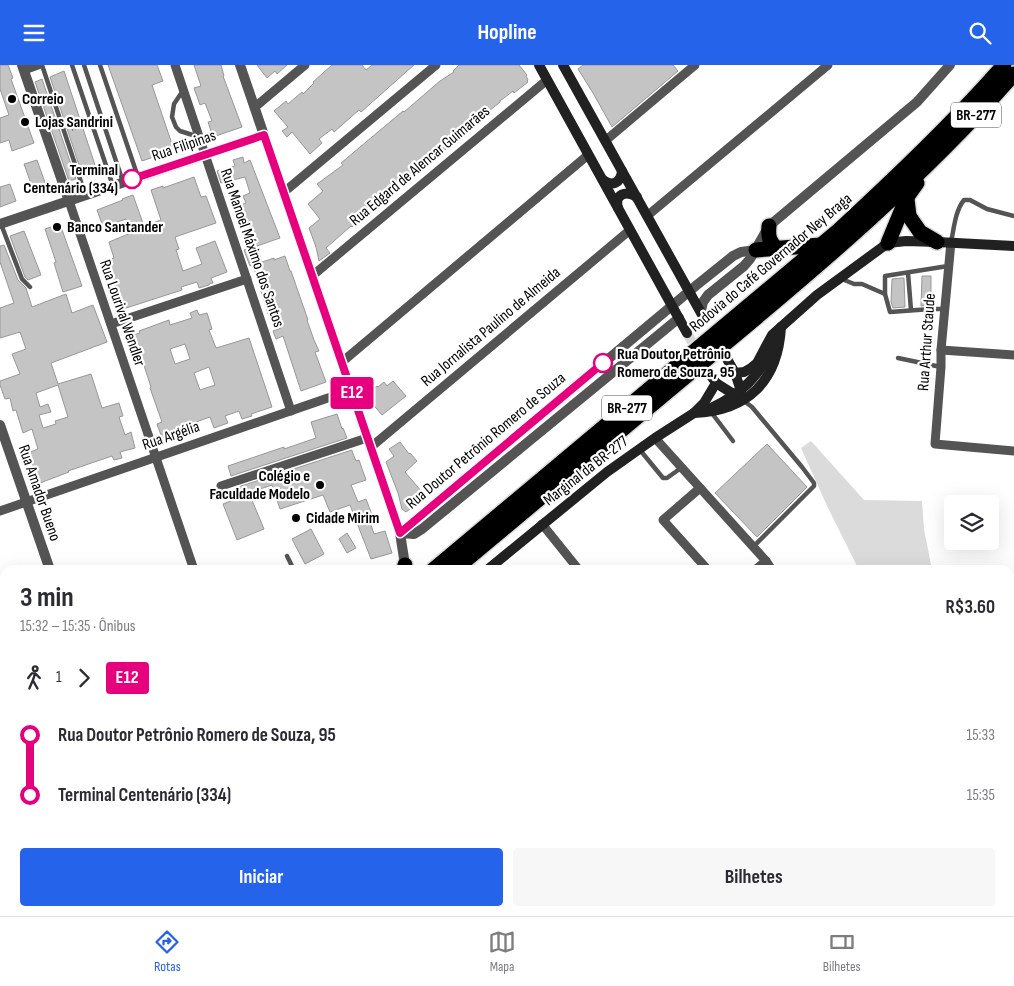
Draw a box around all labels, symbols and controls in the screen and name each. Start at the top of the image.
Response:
icon: menu [20,19,48,47]
text: Hopline [477,19,537,46]
icon: search [966,19,994,47]
place label: Correio [22,90,64,109]
marker: Correio [6,93,18,105]
street label: Rua Edgard de Alencar Guimarães [346,102,494,230]
road number: BR-277 [951,103,1001,127]
place label: Lojas Sandrini [35,113,113,132]
marker: Lojas Sandrini [19,116,31,128]
street label: Rua Filipinas [149,126,219,166]
place label: Terminal Centenário (334) [23,161,118,198]
street label: Rua Manoel Máximo dos Santos [216,166,288,330]
marker: Terminal Centenário (334) [122,169,142,189]
street label: Rodovia do Café Governador Ney Braga [686,190,856,336]
place label: Banco Santander [67,218,163,237]
marker: Banco Santander [51,221,63,233]
street label: Rua Lourival Wendler [95,257,149,369]
street label: Rua Jornalista Paulino de Almeida [418,263,564,391]
street label: Rua Arthur Staude [914,293,940,391]
place label: Rua Doutor Petrônio Romero de Souza, 95 [617,345,734,382]
marker: Rua Doutor Petrônio Romero de Souza, 95 [593,353,613,373]
street label: Rua Doutor Petrônio Romero de Souza [402,369,570,513]
line badge: E12 [323,377,381,409]
text: E12 [341,382,363,403]
road number: BR-277 [602,395,652,421]
street label: Rua Argélia [140,417,202,455]
street label: Marginal da BR-277 [540,432,633,510]
street label: Rua Amador Bueno [14,442,64,544]
place label: Colégio e Faculdade Modelo [209,467,310,504]
marker: Colégio e Faculdade Modelo [314,479,326,491]
map controls [944,495,999,550]
button: layers [944,495,999,550]
place label: Cidade Mirim [306,509,379,528]
marker: Cidade Mirim [290,512,302,524]
text: 3 min [20,581,74,614]
text: R$3.60 [946,596,995,619]
text: 15:32 – 15:35 · Ônibus [20,617,136,636]
icon: walk [20,664,48,692]
icon: forward [70,664,98,692]
text: E12 [116,667,139,688]
text: 1 [56,668,62,687]
text: Rua Doutor Petrônio Romero de Souza, 95 [58,724,336,747]
text: 15:33 [967,726,995,745]
text: Terminal Centenário (334) [58,784,231,807]
text: 15:35 [967,786,995,805]
button: Iniciar [20,848,503,906]
button: Bilhetes [513,848,995,906]
tab: Rotas [153,928,181,975]
tab: Mapa [488,928,516,975]
tab: Bilhetes [823,928,861,975]

